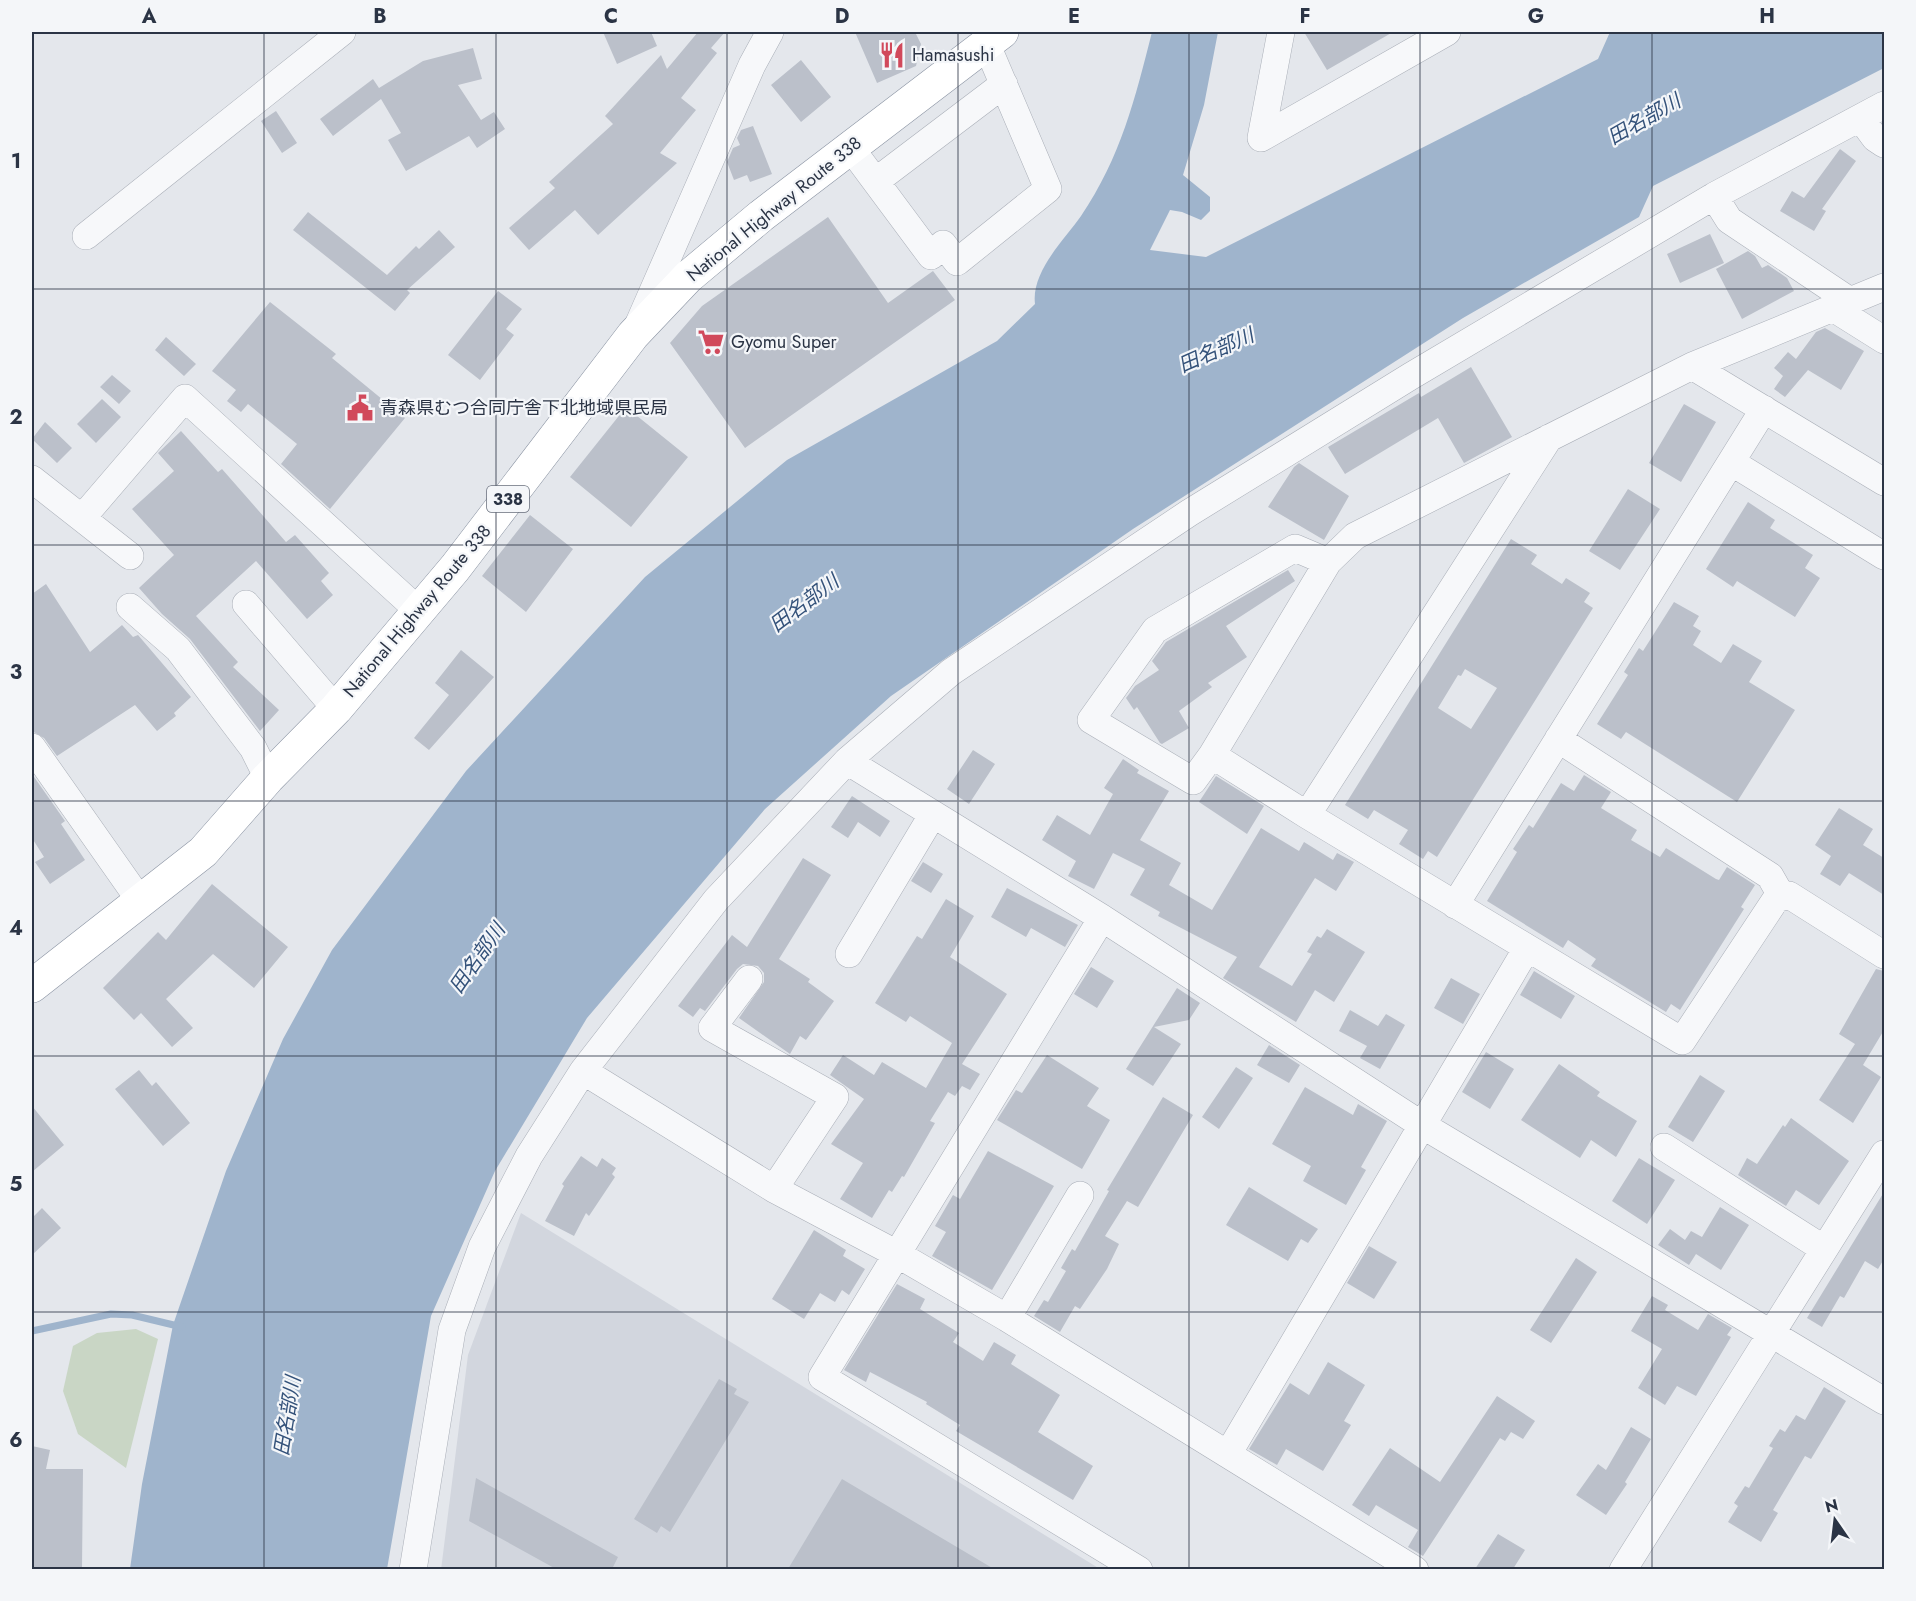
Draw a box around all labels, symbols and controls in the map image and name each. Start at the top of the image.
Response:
text: A [141,2,157,31]
text: B [373,2,387,31]
text: C [604,2,618,31]
text: D [835,2,849,31]
text: E [1068,2,1080,31]
text: F [1299,2,1311,31]
text: G [1528,2,1544,31]
text: H [1759,2,1775,31]
restaurant icon: Hamasushi [877,40,907,70]
place label: Hamasushi [912,42,994,68]
water label: 田名部川 [1602,86,1688,152]
street label: National Highway Route 338 [681,130,867,288]
text: 1 [11,147,21,176]
water label: 田名部川 [1174,320,1260,380]
supermarket icon: Gyomu Super [696,327,726,357]
place label: Gyomu Super [731,329,837,355]
public building icon: 青森県むつ合同庁舎下北地域県民局 [345,393,375,423]
place label: 青森県むつ合同庁舎下北地域県民局 [380,395,668,421]
text: 2 [9,403,23,432]
road number: 338 [487,486,529,512]
street label: National Highway Route 338 [337,519,497,703]
water label: 田名部川 [764,567,847,639]
text: 3 [10,658,22,687]
text: 4 [9,914,23,943]
water label: 田名部川 [443,916,513,999]
text: 5 [10,1170,23,1199]
water label: 田名部川 [267,1372,308,1458]
text: 6 [9,1426,23,1455]
north arrow [1805,1490,1865,1550]
text: N [1823,1493,1840,1519]

